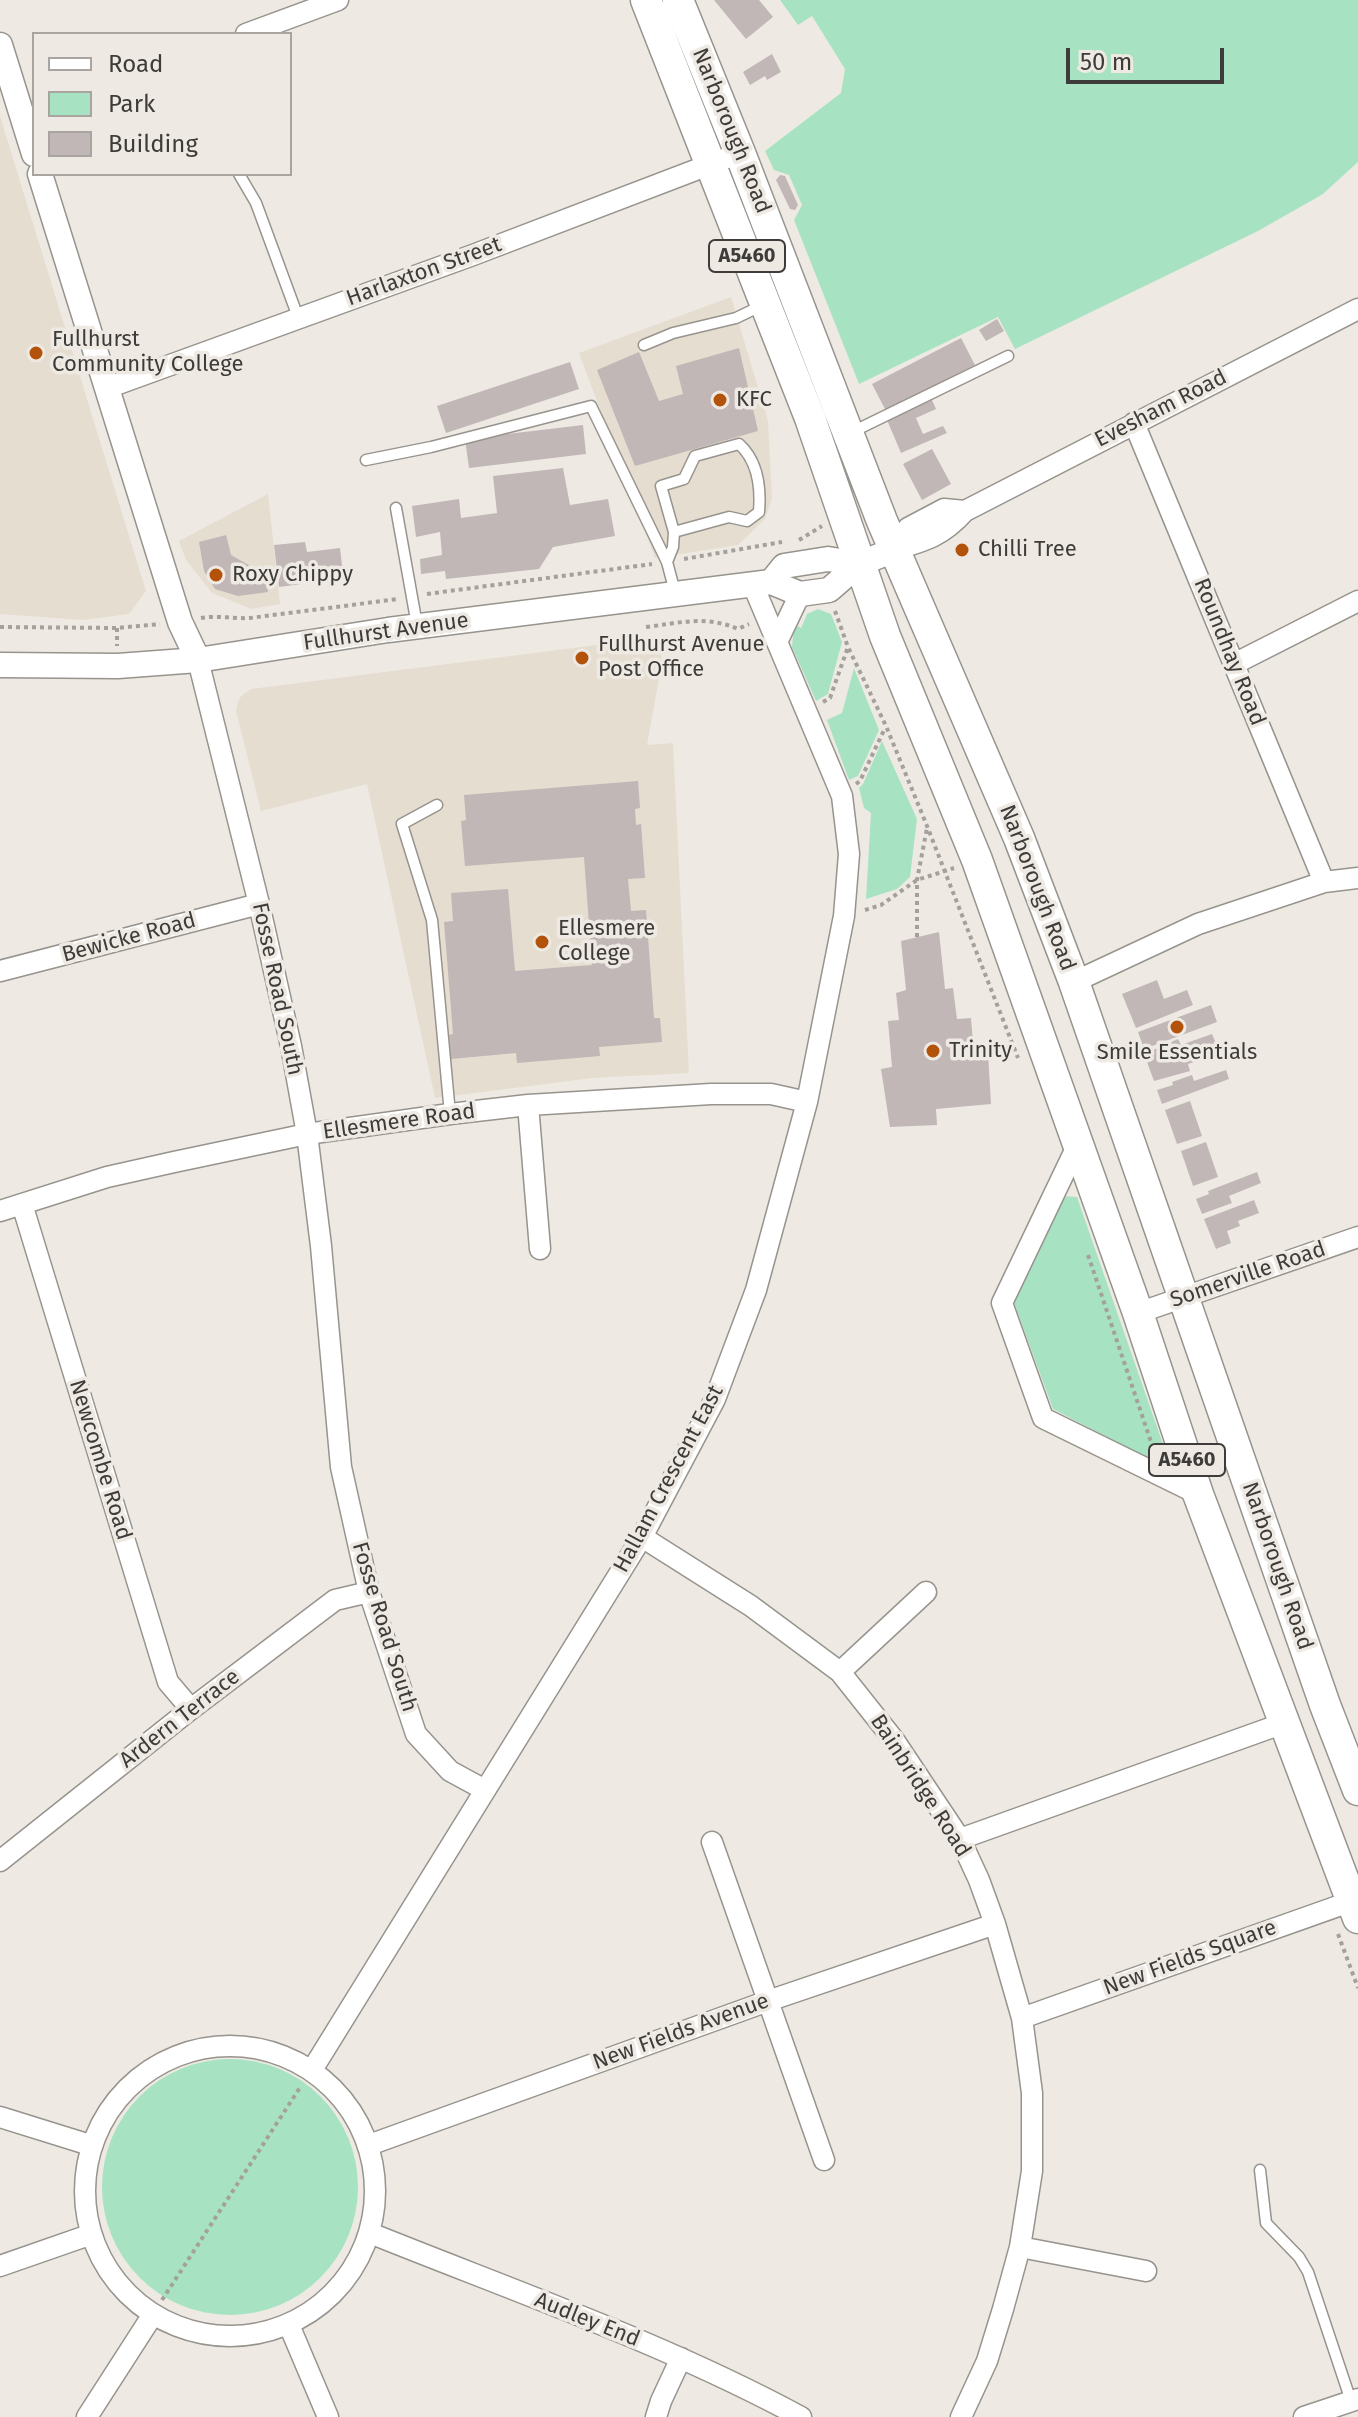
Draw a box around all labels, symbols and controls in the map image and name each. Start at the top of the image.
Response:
legend [32,32,292,176]
scale bar [1070,32,1228,82]
street label: Narborough Road [686,45,776,217]
text: 50 m [1080,48,1132,76]
text: Road [108,50,163,78]
text: Park [108,90,155,118]
text: Building [108,130,198,158]
street label: Harlaxton Street [343,232,505,312]
road number: A5460 [709,240,785,272]
place label: Fullhurst Community College [52,327,243,378]
marker: Fullhurst Community College [27,344,45,362]
street label: Evesham Road [1091,364,1231,454]
place label: KFC [736,387,772,413]
marker: KFC [711,391,729,409]
place label: Chilli Tree [978,537,1077,563]
marker: Chilli Tree [953,541,971,559]
place label: Roxy Chippy [232,562,353,588]
marker: Roxy Chippy [207,566,225,584]
street label: Roundhay Road [1187,574,1271,730]
street label: Fullhurst Avenue [302,607,470,657]
place label: Fullhurst Avenue Post Office [598,632,765,684]
marker: Fullhurst Avenue Post Office [573,649,591,667]
street label: Narborough Road [993,801,1081,975]
street label: Fosse Road South [246,900,308,1078]
street label: Bewicke Road [59,907,199,969]
place label: Ellesmere College [558,916,655,968]
marker: Ellesmere College [533,933,551,951]
marker: Smile Essentials [1168,1018,1186,1036]
place label: Trinity [949,1038,1012,1064]
place label: Smile Essentials [1097,1040,1257,1066]
marker: Trinity [924,1042,942,1060]
street label: Ellesmere Road [321,1098,477,1146]
street label: Somerville Road [1167,1236,1329,1314]
street label: Newcombe Road [63,1377,137,1543]
street label: Hallam Crescent East [608,1381,730,1577]
road number: A5460 [1149,1444,1225,1476]
street label: Narborough Road [1236,1479,1318,1653]
street label: Fosse Road South [346,1539,422,1715]
street label: Ardern Terrace [115,1664,245,1774]
street label: Bainbridge Road [864,1710,976,1862]
street label: New Fields Square [1100,1914,1280,2002]
street label: New Fields Avenue [589,1988,773,2076]
street label: Audley End [531,2287,643,2353]

